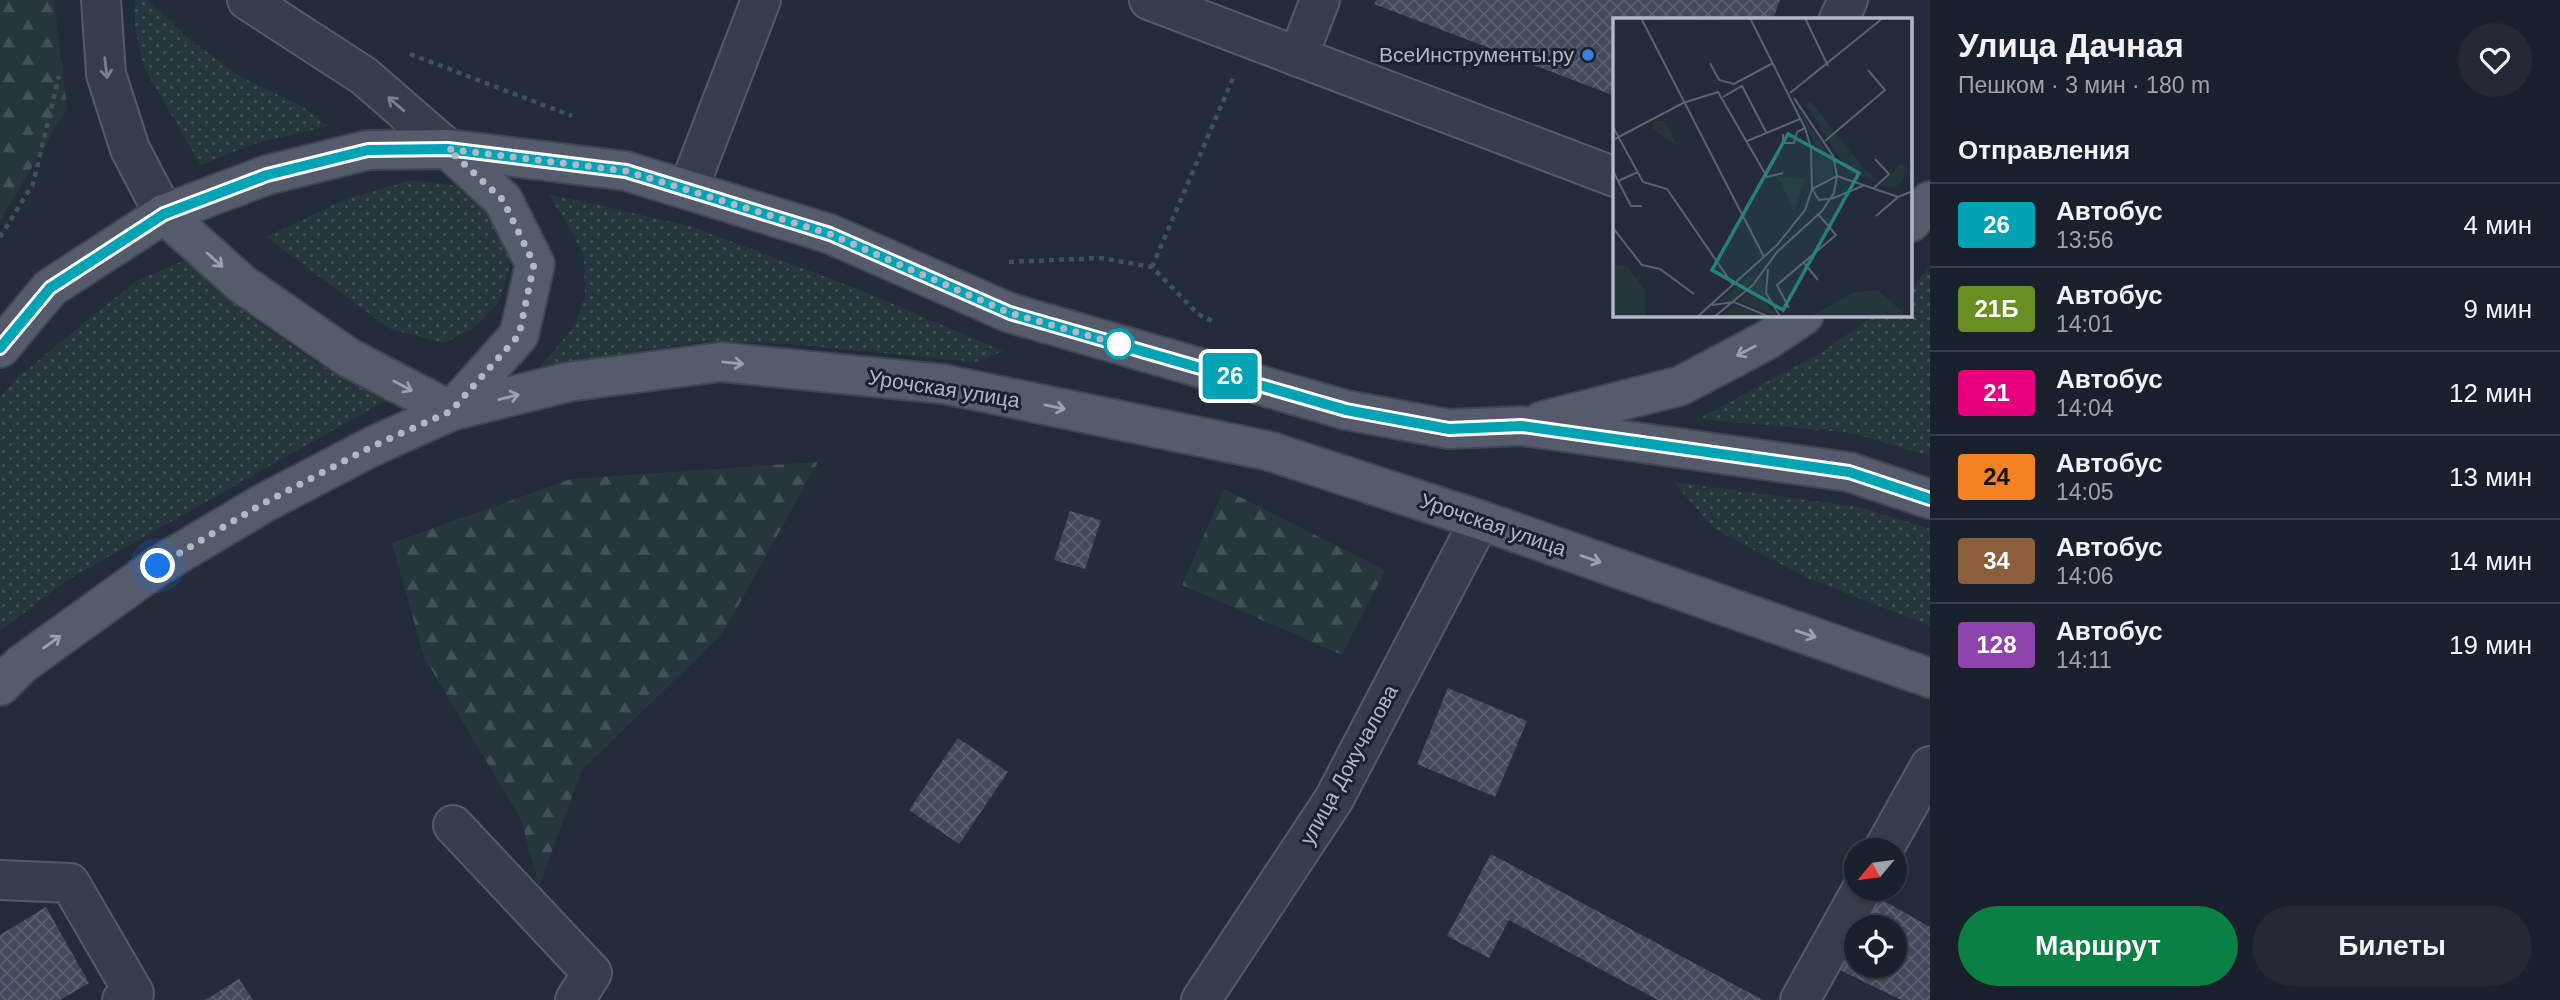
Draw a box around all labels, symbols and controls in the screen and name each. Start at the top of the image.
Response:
inset map [1613,18,1912,317]
button: heart [2458,23,2532,97]
text: Улица Дачная [1958,27,2184,64]
place label: ВсеИнструменты.ру [1379,43,1575,66]
marker: ВсеИнструменты.ру [1580,47,1596,63]
one-way arrow [100,56,113,79]
text: Пешком · 3 мин · 180 m [1958,72,2210,98]
one-way arrow [388,96,406,112]
text: Отправления [1958,135,2130,165]
text: Автобус [2056,196,2163,226]
text: 4 мин [2464,210,2532,240]
text: 26 [1983,211,2010,238]
text: 13:56 [2056,227,2114,253]
one-way arrow [206,252,224,268]
text: Автобус [2056,280,2163,310]
text: 9 мин [2464,294,2532,324]
text: 21Б [1975,295,2018,322]
text: 14:01 [2056,311,2114,337]
unlabelled marker [1104,329,1134,359]
one-way arrow [1736,345,1757,358]
line badge: 26 [1198,353,1262,399]
one-way arrow [721,357,744,370]
text: 26 [1217,362,1243,389]
text: Автобус [2056,364,2163,394]
street label: Урочская улица [867,365,1022,412]
text: 12 мин [2449,378,2532,408]
text: 21 [1983,379,2010,406]
one-way arrow [392,380,413,393]
one-way arrow [497,390,520,403]
text: 14:04 [2056,395,2114,421]
one-way arrow [1043,401,1066,415]
text: Автобус [2056,448,2163,478]
text: 13 мин [2449,462,2532,492]
text: 24 [1983,463,2010,490]
text: 14:05 [2056,479,2114,505]
street label: Урочская улица [1417,489,1570,560]
text: Автобус [2056,532,2163,562]
text: 14 мин [2449,546,2532,576]
text: 34 [1983,547,2010,574]
your location [140,548,175,583]
one-way arrow [1579,554,1601,566]
text: 14:06 [2056,563,2114,589]
text: Автобус [2056,616,2163,646]
one-way arrow [1794,629,1816,641]
text: 19 мин [2449,630,2532,660]
text: 128 [1976,631,2017,658]
one-way arrow [42,635,61,649]
text: 14:11 [2056,647,2112,673]
street label: улица Докучалова [1295,681,1402,849]
north arrow [1844,838,1908,901]
map controls [1844,838,1907,978]
button: Маршрут [1958,906,2238,986]
button: Билеты [2252,906,2532,986]
button: locate [1844,915,1907,978]

